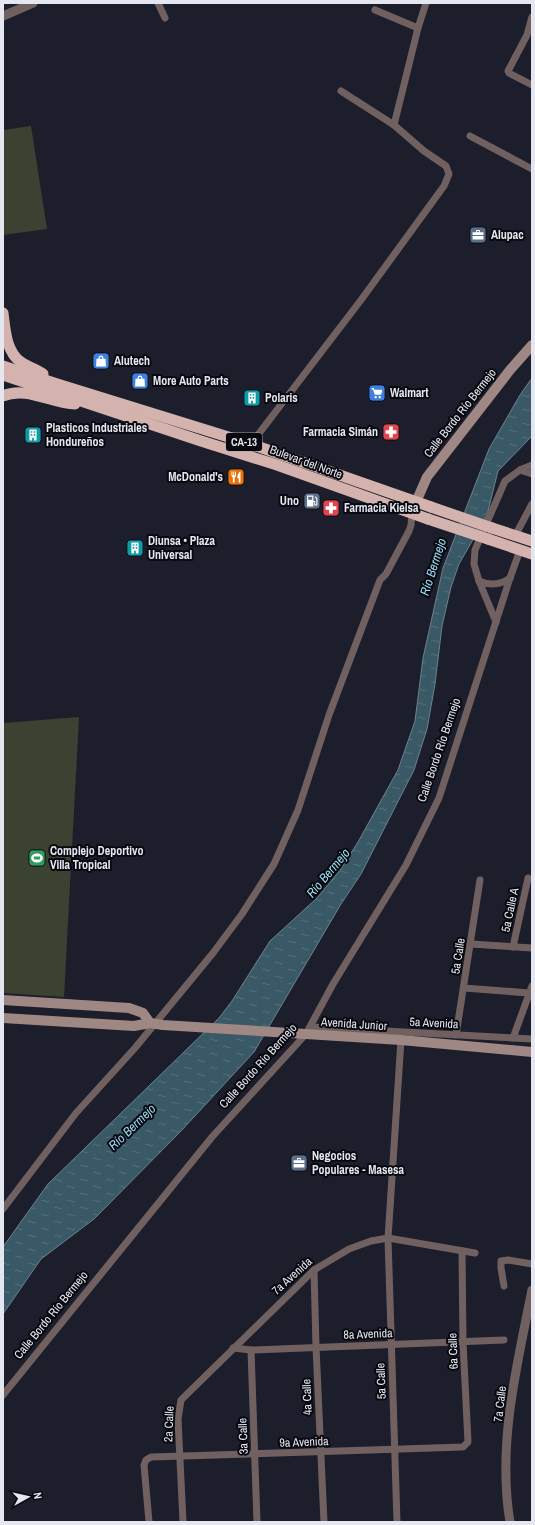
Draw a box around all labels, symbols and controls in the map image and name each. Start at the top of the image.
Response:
office icon: Alupac [468,225,488,245]
place label: Alupac [491,227,524,243]
shop icon: Alutech [91,351,111,371]
place label: Alutech [114,353,150,369]
street label: Calle Bordo Río Bermejo [420,365,500,461]
shop icon: More Auto Parts [130,371,150,391]
place label: More Auto Parts [153,373,229,389]
supermarket icon: Walmart [367,383,387,403]
place label: Walmart [390,385,429,401]
building icon: Polaris [242,388,262,408]
place label: Polaris [265,390,298,406]
place label: Plasticos Industriales Hondureños [46,420,148,450]
pharmacy icon: Farmacia Simán [381,422,401,442]
place label: Farmacia Simán [303,424,378,440]
building icon: Plasticos Industriales Hondureños [23,425,43,445]
road number: CA-13 [226,433,262,451]
street label: Bulevar del Norte [268,441,344,483]
restaurant icon: McDonald's [226,467,246,487]
place label: McDonald's [168,469,224,485]
fuel station icon: Uno [302,491,322,511]
place label: Uno [280,493,299,509]
pharmacy icon: Farmacia Kielsa [321,498,341,518]
place label: Farmacia Kielsa [344,500,419,516]
place label: Diunsa • Plaza Universal [148,533,215,563]
water label: Río Bermejo [416,536,450,598]
building icon: Diunsa • Plaza Universal [125,538,145,558]
street label: Calle Bordo Río Bermejo [414,696,464,804]
place label: Complejo Deportivo Villa Tropical [50,843,144,873]
water label: Río Bermejo [302,845,354,901]
sports icon: Complejo Deportivo Villa Tropical [27,848,47,868]
street label: 5a Calle A [498,886,523,934]
street label: 5a Calle [447,937,469,975]
street label: Avenida Junior [320,1014,388,1034]
street label: 5a Avenida [409,1014,459,1032]
street label: Calle Bordo Río Bermejo [216,1020,300,1112]
water label: Río Bermejo [105,1100,159,1154]
place label: Negocios Populares - Masesa [312,1148,404,1178]
office icon: Negocios Populares - Masesa [289,1153,309,1173]
street label: 7a Avenida [268,1253,316,1298]
street label: Calle Bordo Río Bermejo [11,1268,91,1362]
street label: 8a Avenida [343,1325,393,1343]
street label: 6a Calle [444,1333,462,1369]
street label: 5a Calle [372,1363,390,1399]
street label: 4a Calle [298,1379,316,1415]
street label: 7a Calle [490,1385,510,1423]
street label: 2a Calle [160,1406,178,1442]
street label: 3a Calle [234,1418,252,1454]
street label: 9a Avenida [279,1433,329,1451]
north arrow [8,1477,48,1517]
text: N [31,1491,45,1500]

